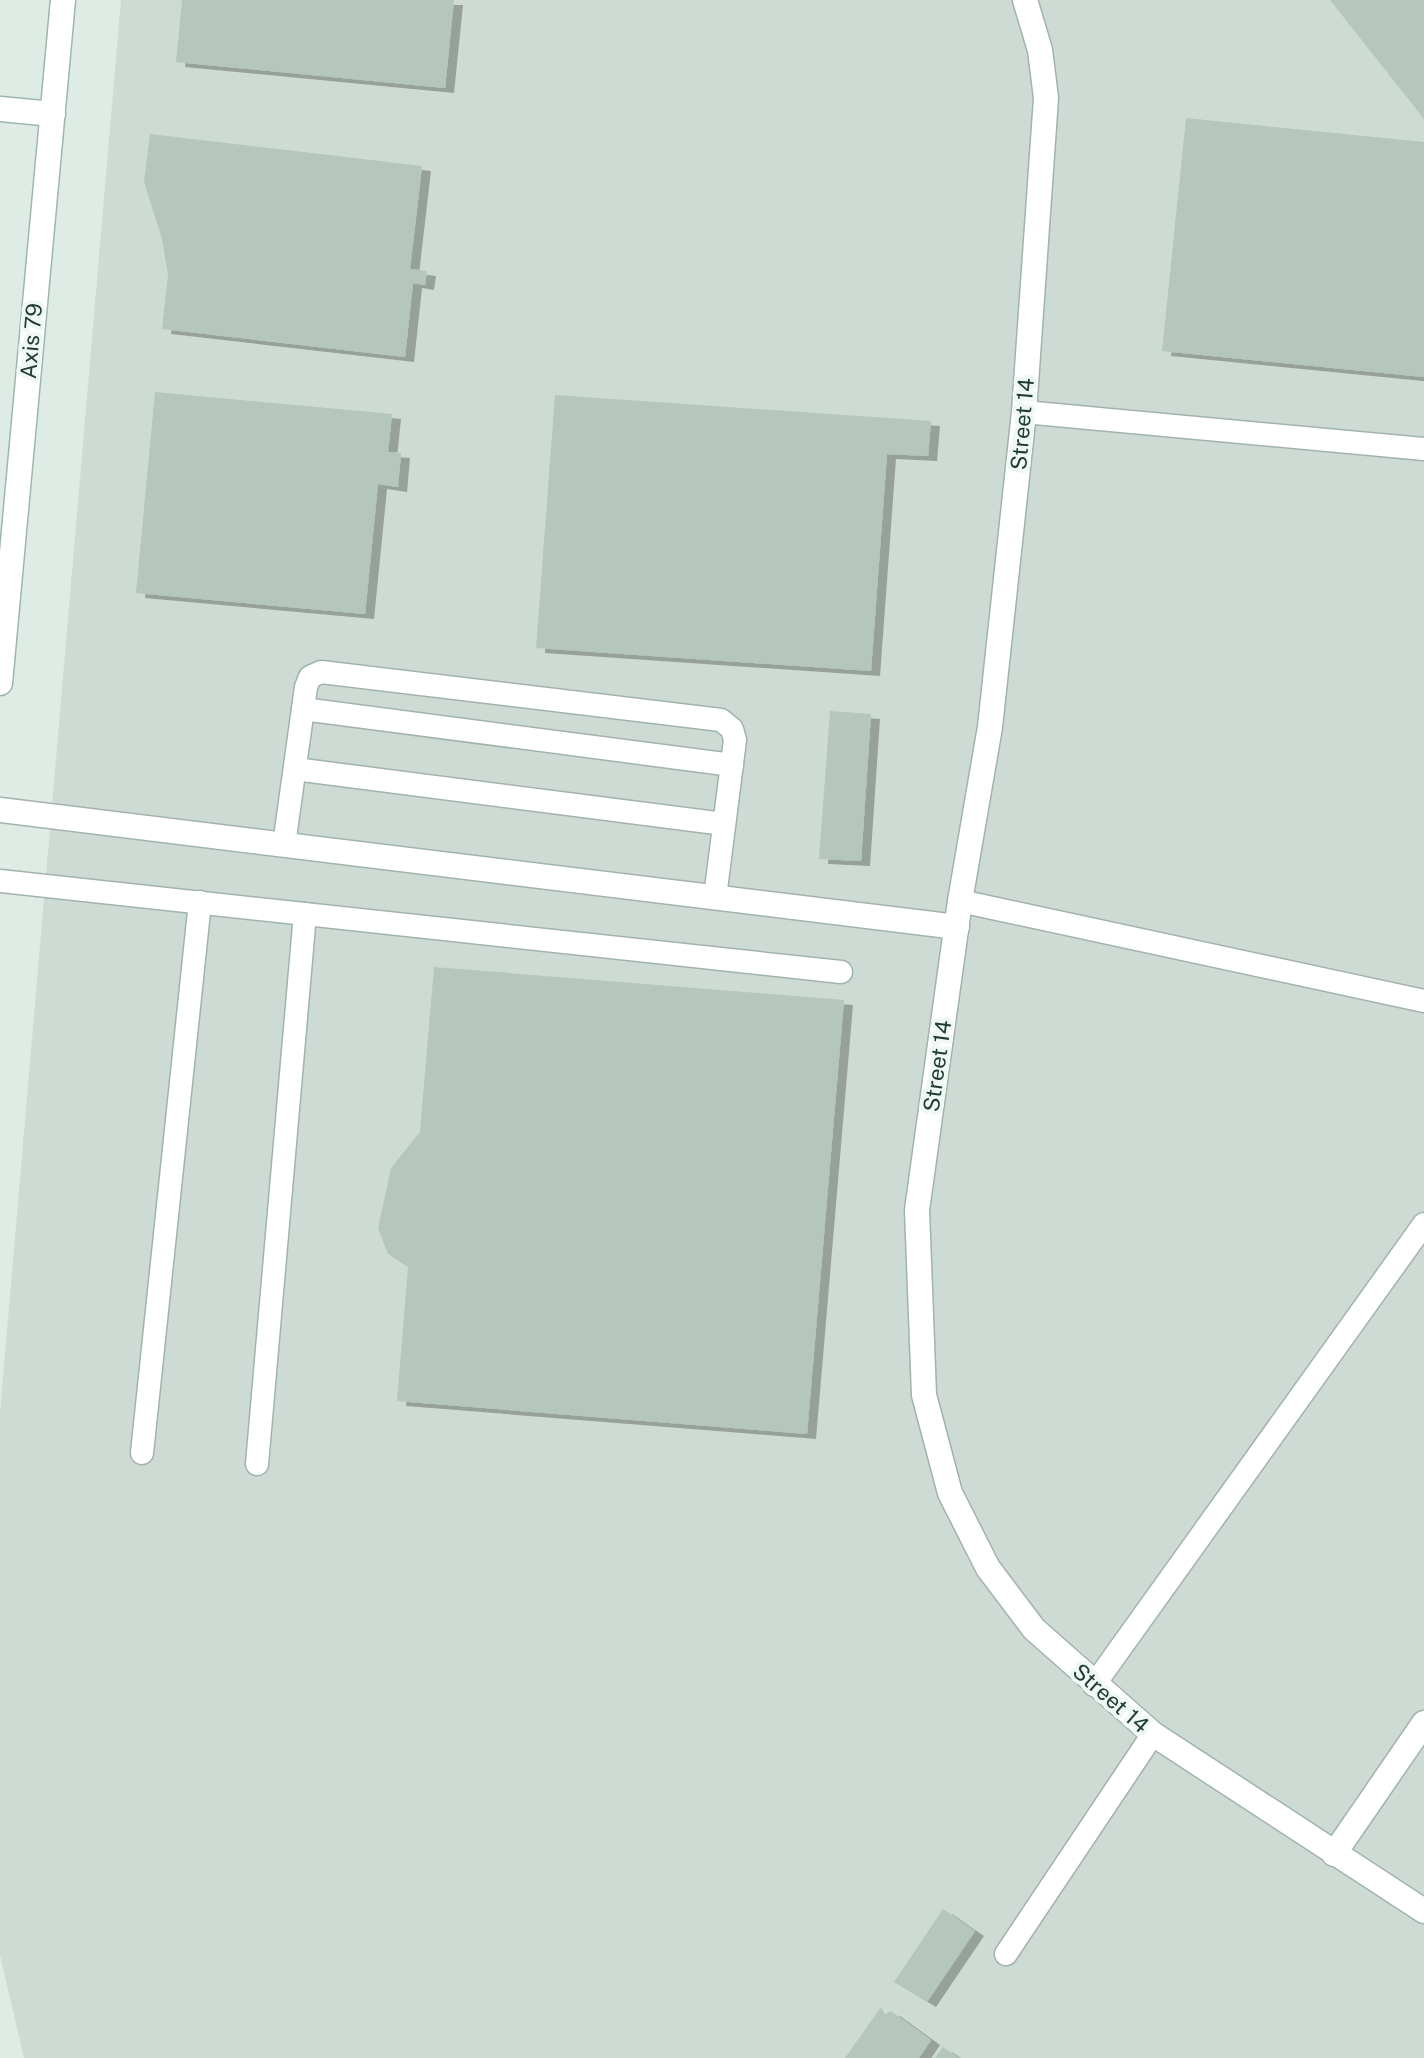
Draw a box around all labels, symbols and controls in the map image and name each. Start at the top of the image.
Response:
street label: Axis 79 [15,302,47,380]
street label: Street 14 [1005,377,1039,471]
street label: Street 14 [918,1018,956,1114]
street label: Street 14 [1068,1658,1155,1738]

